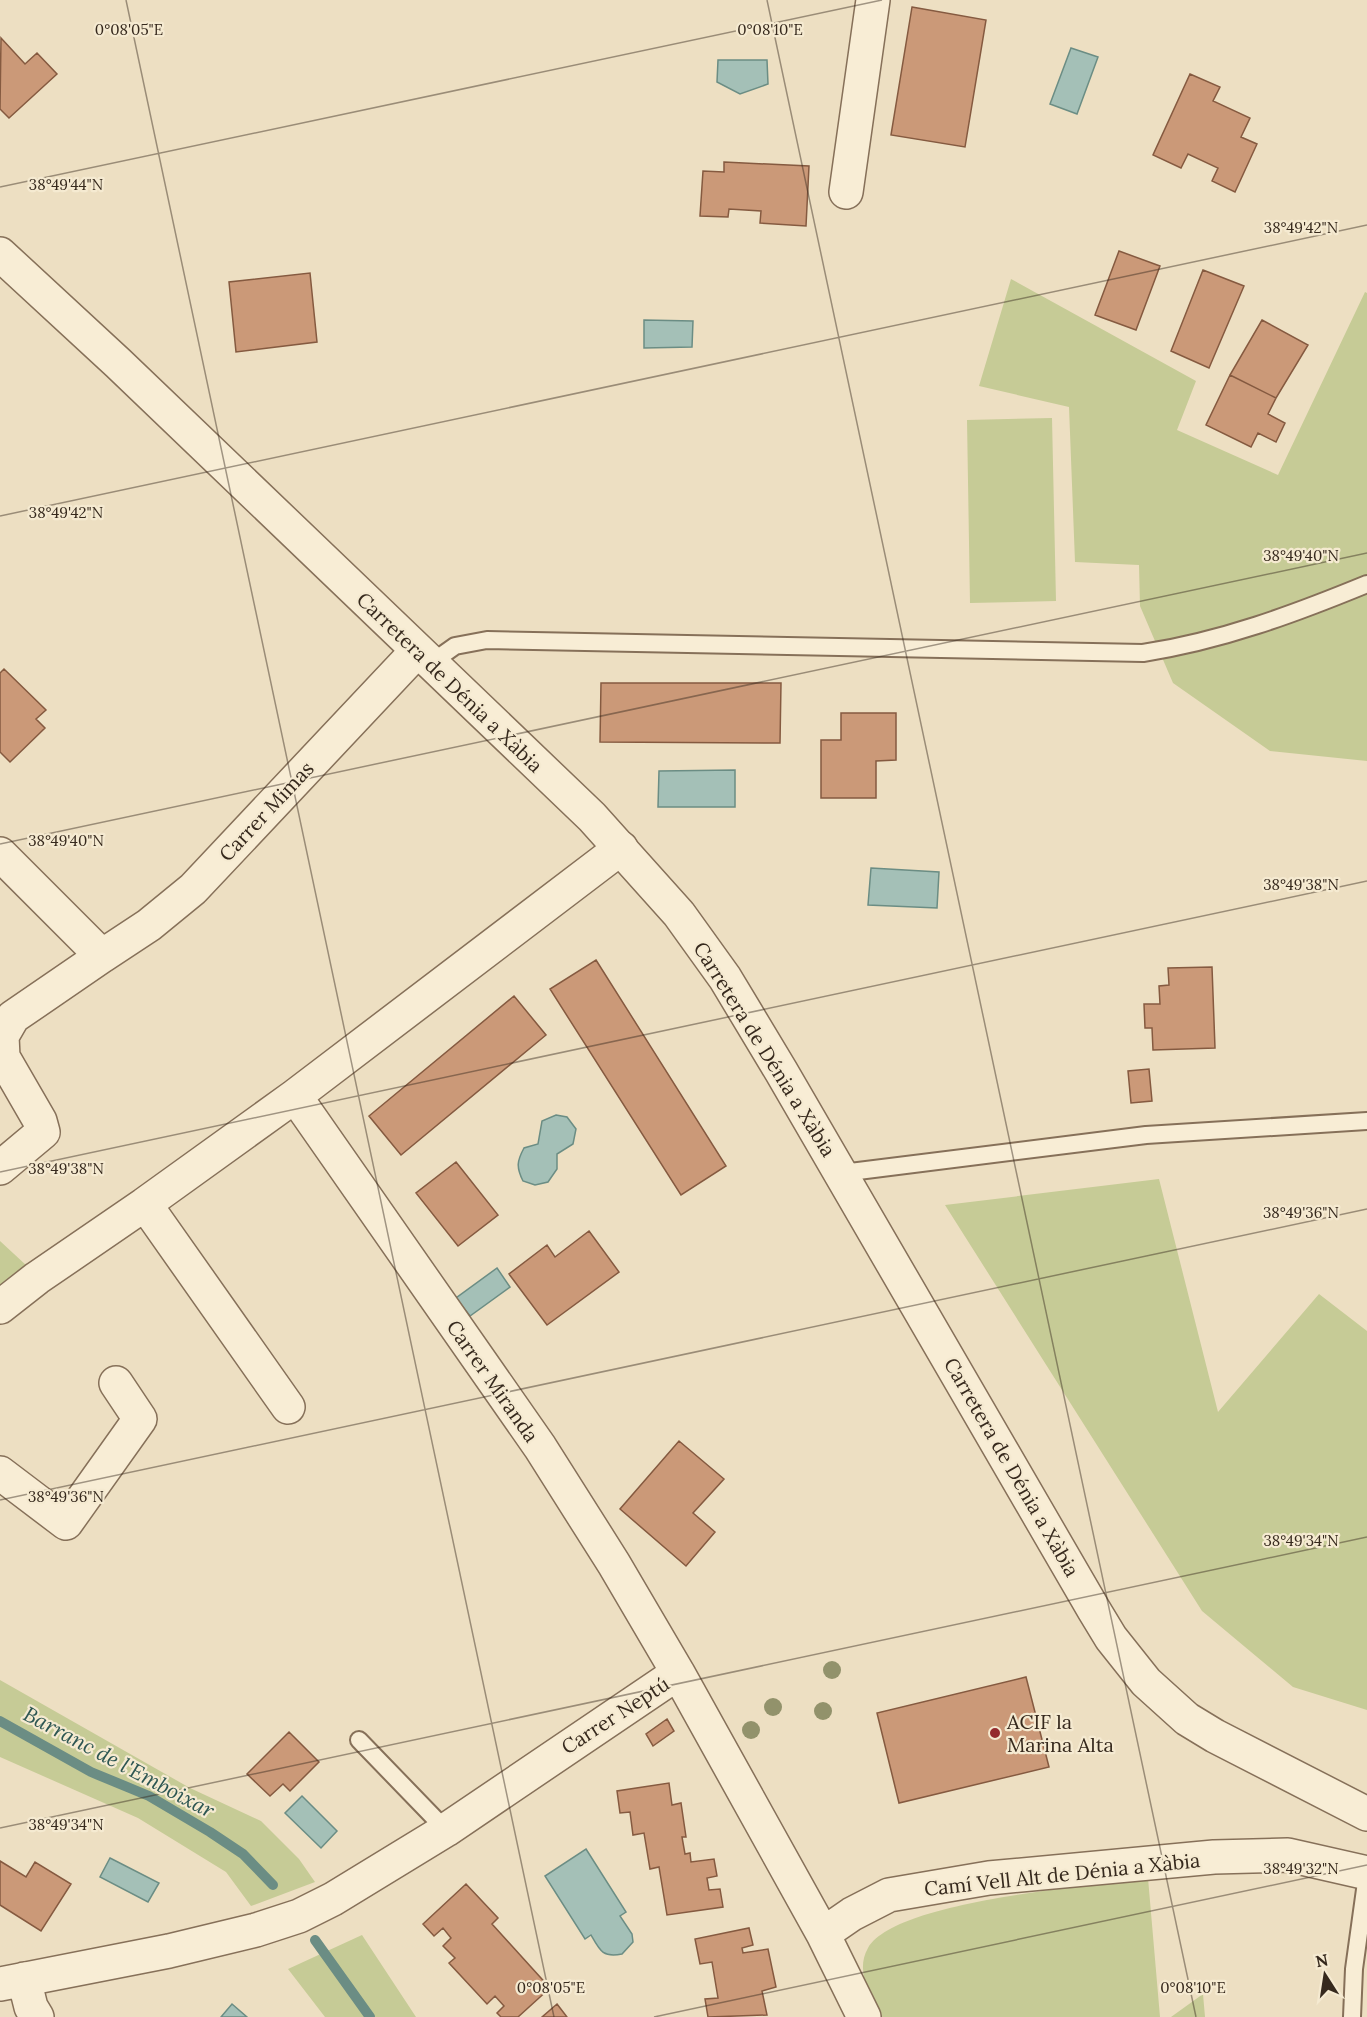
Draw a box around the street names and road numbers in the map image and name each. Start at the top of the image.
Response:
street label: Carretera de Dénia a Xàbia [352,587,548,777]
street label: Carrer Mimas [213,756,319,866]
street label: Carretera de Dénia a Xàbia [688,937,842,1161]
street label: Carrer Miranda [442,1315,544,1447]
street label: Carretera de Dénia a Xàbia [939,1353,1085,1581]
street label: Carrer Neptú [556,1671,674,1759]
street label: Camí Vell Alt de Dénia a Xàbia [923,1847,1201,1901]

